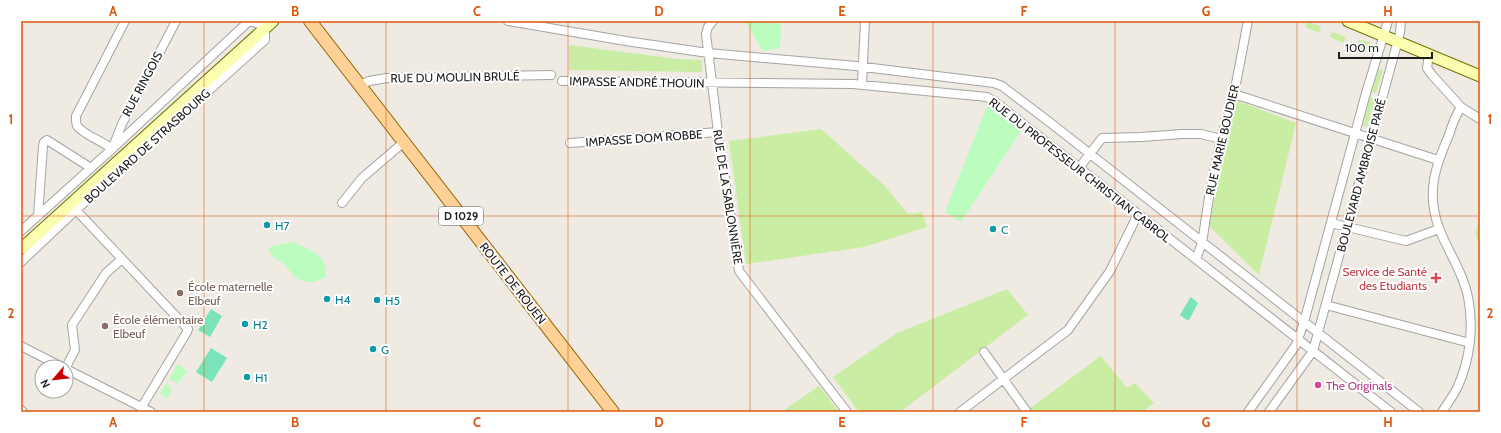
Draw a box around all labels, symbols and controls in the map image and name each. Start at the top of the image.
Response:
text: A [109,3,118,19]
text: B [291,3,299,19]
text: C [473,3,481,19]
text: D [654,3,664,19]
text: E [838,3,846,19]
text: F [1021,3,1028,19]
text: G [1202,3,1211,19]
text: H [1383,3,1393,19]
scale bar [1339,34,1432,60]
text: 100 m [1345,40,1379,55]
street label: RUE RINGOIS [119,49,165,119]
street label: RUE DU MOULIN BRULÉ [390,68,520,86]
street label: IMPASSE ANDRÉ THOUIN [569,73,705,91]
street label: RUE MARIE BOUDIER [1202,83,1242,197]
street label: BOULEVARD DE STRASBOURG [81,86,213,206]
street label: RUE DU PROFESSEUR CHRISTIAN CABROL [986,95,1174,245]
street label: BOULEVARD AMBROISE PARÉ [1333,96,1389,253]
text: 1 [9,111,13,127]
text: 1 [1488,111,1492,127]
street label: IMPASSE DOM ROBBE [585,126,704,150]
street label: RUE DE LA SABLONNIÈRE [710,128,746,266]
road number: D 1029 [439,207,483,225]
place label: H7 [275,218,290,233]
marker: H7 [262,220,272,230]
place label: C [1001,222,1008,236]
marker: C [988,224,998,234]
street label: ROUTE DE ROUEN [477,239,549,327]
place label: Service de Santé des Etudiants [1342,264,1427,293]
marker: Service de Santé des Etudiants [1430,272,1442,284]
place label: École maternelle Elbeuf [188,279,273,308]
marker: École maternelle Elbeuf [175,288,185,298]
place label: H4 [335,292,350,307]
place label: H5 [385,293,400,308]
marker: H4 [322,294,332,304]
marker: H5 [372,295,382,305]
text: 2 [8,305,15,321]
text: 2 [1487,305,1494,321]
place label: École élémentaire Elbeuf [113,312,204,341]
place label: H2 [253,317,268,332]
marker: H2 [240,319,250,329]
marker: École élémentaire Elbeuf [100,321,110,331]
place label: G [381,342,389,357]
marker: G [368,344,378,354]
north arrow [34,359,74,399]
place label: H1 [255,370,267,385]
marker: H1 [242,372,252,382]
text: N [37,377,53,390]
place label: The Originals [1326,378,1392,393]
marker: The Originals [1313,380,1323,390]
text: A [109,414,118,430]
text: B [291,414,299,430]
text: C [473,414,481,430]
text: D [654,414,664,430]
text: E [838,414,846,430]
text: F [1021,414,1028,430]
text: G [1202,414,1211,430]
text: H [1383,414,1393,430]

